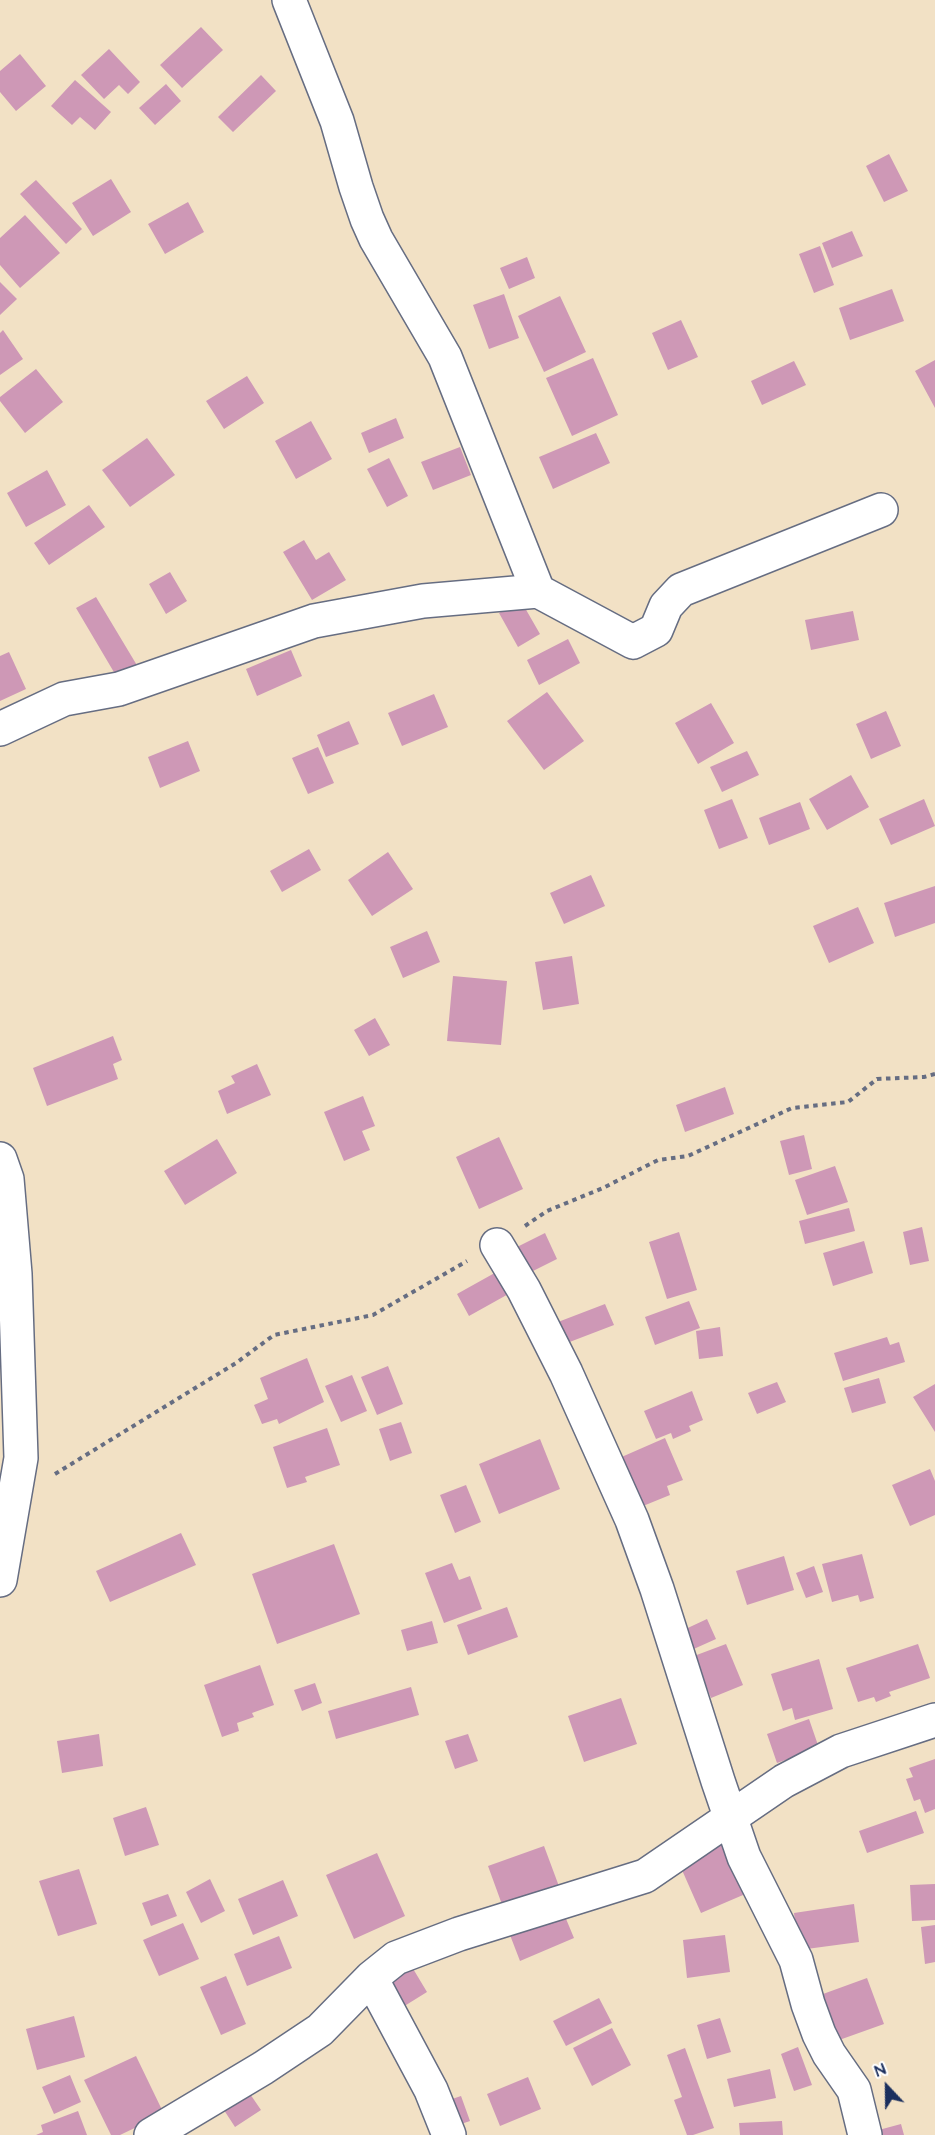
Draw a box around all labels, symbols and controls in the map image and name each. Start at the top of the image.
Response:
north arrow [857,2057,917,2117]
text: N [871,2058,889,2082]

